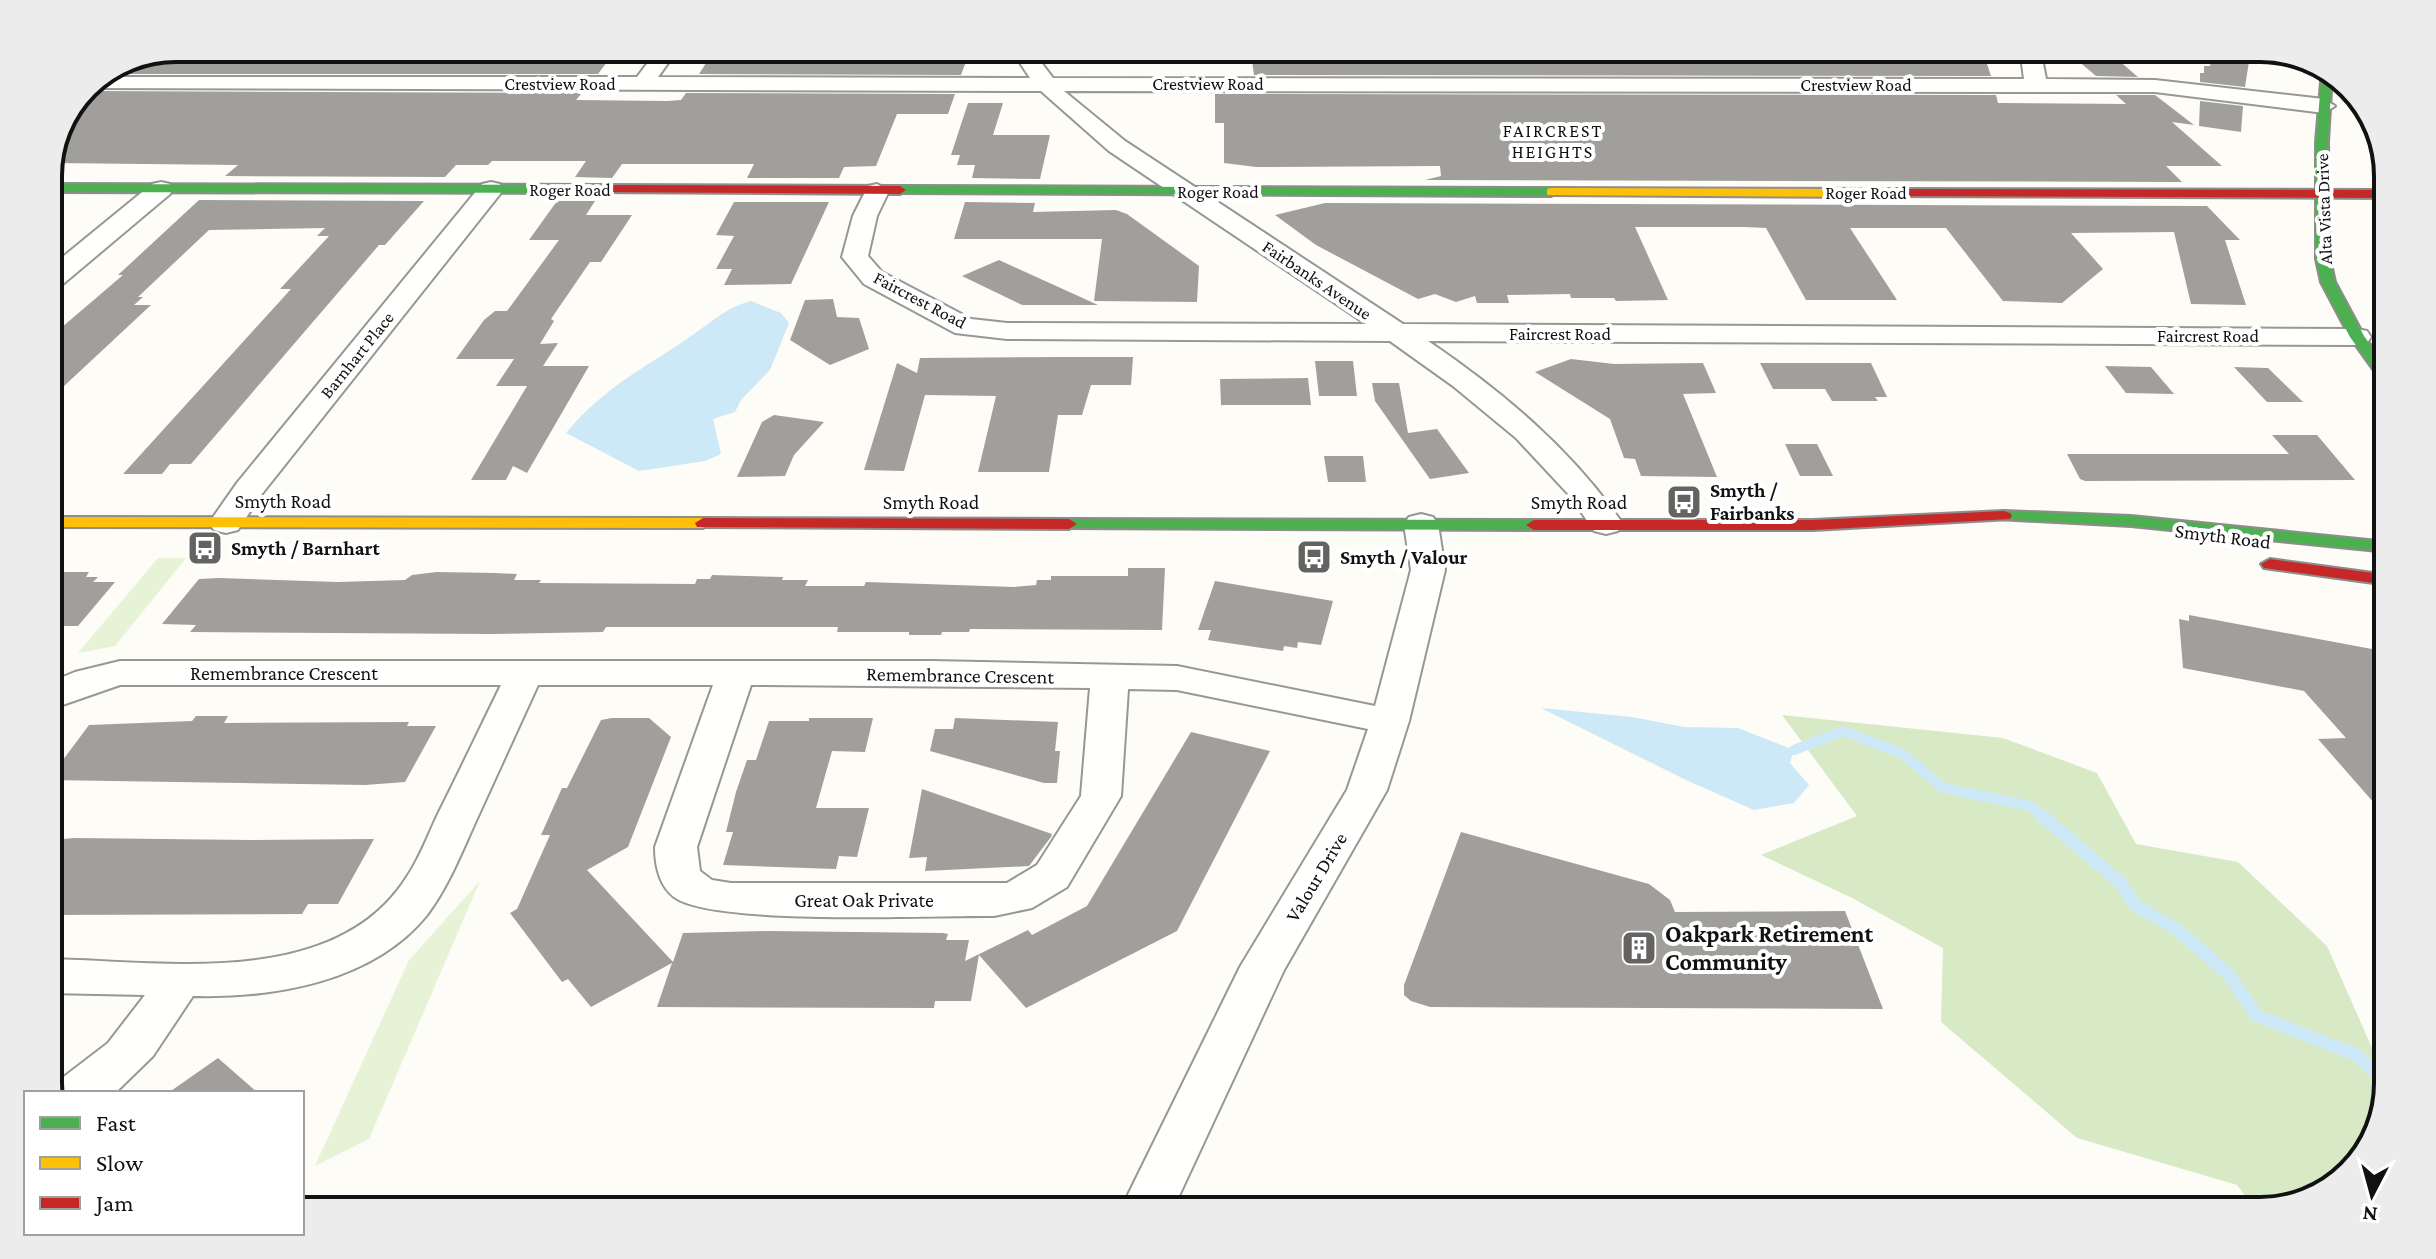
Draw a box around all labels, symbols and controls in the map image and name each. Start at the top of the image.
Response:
street label: Crestview Road [504,74,616,94]
street label: Crestview Road [1152,74,1264,94]
street label: Crestview Road [1800,75,1912,95]
district label: FAIRCREST HEIGHTS [1503,121,1603,162]
street label: Alta Vista Drive [2312,153,2336,265]
street label: Roger Road [529,180,611,200]
street label: Roger Road [1177,182,1259,202]
street label: Roger Road [1825,183,1907,203]
street label: Fairbanks Avenue [1259,236,1375,324]
street label: Faircrest Road [870,267,970,333]
street label: Barnhart Place [316,308,398,402]
street label: Faircrest Road [1509,324,1611,344]
street label: Faircrest Road [2157,326,2259,346]
place label: Smyth / Fairbanks [1710,479,1794,524]
bus stop icon: Smyth / Fairbanks [1665,483,1703,521]
street label: Smyth Road [235,490,332,513]
street label: Smyth Road [883,491,980,514]
street label: Smyth Road [1531,491,1628,514]
street label: Smyth Road [2174,519,2273,554]
bus stop icon: Smyth / Barnhart [186,529,224,567]
place label: Smyth / Barnhart [231,537,381,559]
bus stop icon: Smyth / Valour [1295,538,1333,576]
place label: Smyth / Valour [1340,546,1468,568]
street label: Remembrance Crescent [190,662,378,684]
street label: Remembrance Crescent [866,662,1054,688]
street label: Valour Drive [1281,828,1351,925]
street label: Great Oak Private [794,889,934,911]
place label: Oakpark Retirement Community [1665,920,1874,975]
building icon: Oakpark Retirement Community [1620,929,1658,967]
legend [24,1091,304,1235]
text: Fast [96,1109,137,1136]
text: Slow [96,1149,143,1176]
north arrow [2332,1155,2412,1235]
text: Jam [94,1189,134,1216]
text: N [2361,1201,2379,1228]

